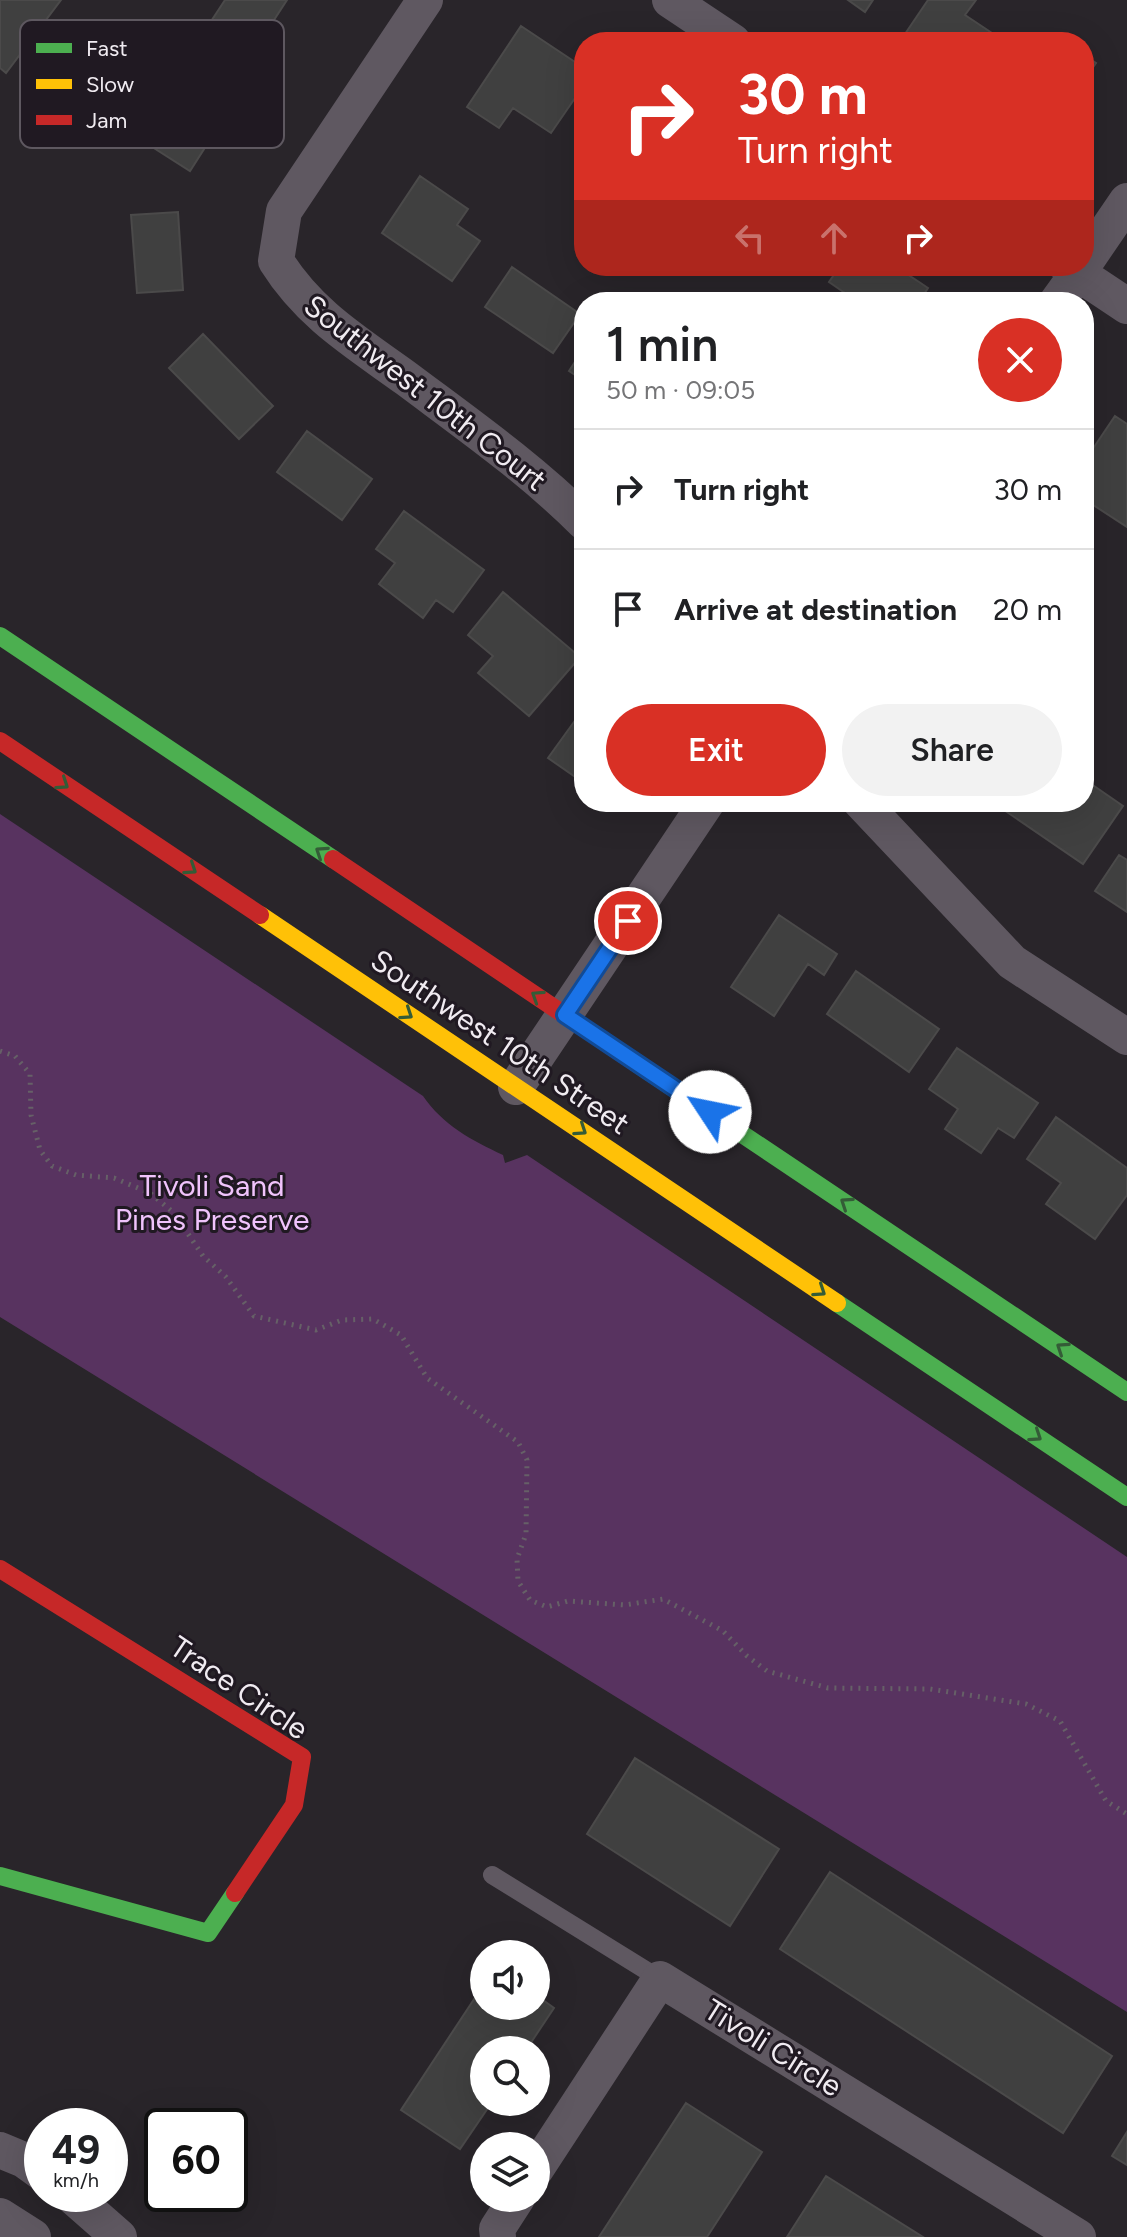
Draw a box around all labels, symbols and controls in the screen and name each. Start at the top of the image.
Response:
legend [20,20,284,148]
text: Fast [86,35,128,62]
text: 30 m [738,61,868,128]
icon: right [606,64,710,168]
text: Slow [86,71,135,98]
text: Jam [86,107,127,134]
text: Turn right [738,129,893,172]
icon: left [728,216,772,260]
icon: ahead [812,216,856,260]
icon: right [896,216,940,260]
street label: Southwest 10th Court [297,287,554,499]
text: 1 min [606,315,718,373]
button: close [978,318,1062,402]
text: 50 m · 09:05 [606,374,755,406]
icon: right [606,467,650,511]
text: Turn right [674,471,809,508]
text: 30 m [994,471,1062,508]
icon: arrive [606,587,650,631]
text: Arrive at destination [674,591,957,628]
text: 20 m [993,591,1062,628]
button: Exit [606,704,826,796]
button: Share [842,704,1062,796]
one-way arrow [55,774,69,789]
one-way arrow [316,846,330,861]
one-way arrow [183,860,197,875]
pin [594,887,662,955]
icon: arrive [606,899,650,943]
street label: Southwest 10th Street [364,941,637,1142]
one-way arrow [531,991,546,1006]
one-way arrow [399,1004,413,1019]
position arrow [668,1070,752,1154]
one-way arrow [573,1121,587,1136]
park label: Tivoli Sand Pines Preserve [115,1167,309,1238]
one-way arrow [841,1198,855,1213]
one-way arrow [812,1281,826,1296]
one-way arrow [1057,1343,1071,1358]
one-way arrow [1027,1426,1042,1441]
street label: Trace Circle [163,1628,315,1747]
map controls [470,1940,550,2212]
button: sound [470,1940,550,2020]
street label: Tivoli Circle [698,1991,849,2104]
button: search [470,2036,550,2116]
speed limit sign: 60 [144,2108,248,2212]
text: 49 [52,2126,100,2174]
button: layers [470,2132,550,2212]
text: km/h [53,2168,99,2192]

